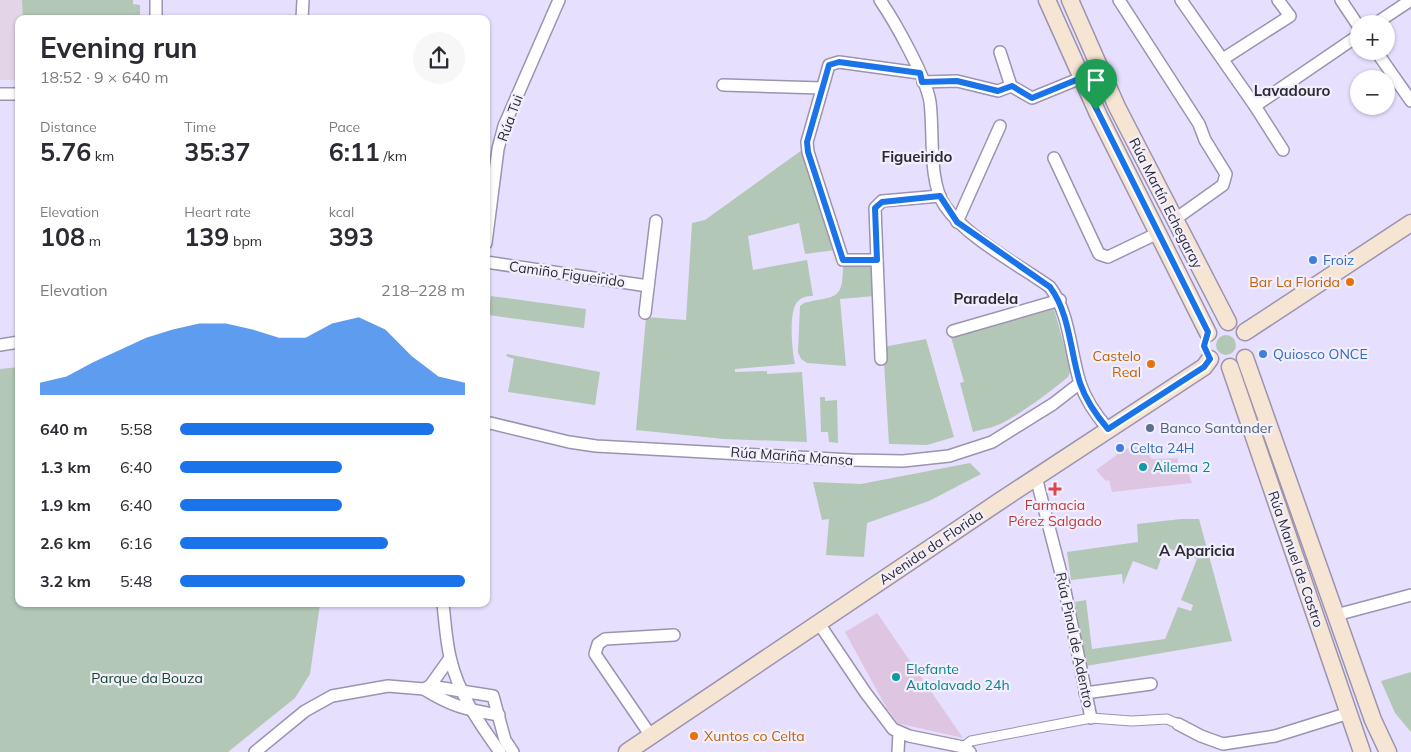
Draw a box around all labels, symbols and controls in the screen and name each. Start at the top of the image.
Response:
map controls [1350,15,1395,115]
button: + [1350,15,1395,60]
text: Evening run [40,30,197,65]
button: share [413,32,465,84]
pin [1075,59,1117,110]
icon: arrive [1082,66,1110,94]
text: 18:52 · 9 × 640 m [40,67,169,87]
button: − [1350,70,1395,115]
district label: Lavadouro [1254,81,1330,100]
street label: Rúa Tui [493,92,527,144]
text: Distance [40,118,97,136]
text: Time [184,118,216,136]
text: Pace [329,118,360,136]
street label: Rúa Martín Echegaray [1125,135,1207,272]
text: 5.76 [40,136,91,167]
text: 35:37 [184,136,251,167]
text: 6:11 [329,136,380,167]
text: km [91,147,114,165]
text: /km [380,147,407,165]
district label: Figueirido [882,147,953,166]
text: Elevation [40,203,99,221]
text: Heart rate [184,203,251,221]
text: kcal [329,203,354,221]
text: 108 [40,221,85,252]
text: 139 [184,221,229,252]
text: 393 [329,221,374,252]
text: m [85,232,101,250]
text: bpm [229,232,262,250]
place label: Froiz [1323,251,1354,269]
marker: Froiz [1307,254,1319,266]
street label: Camiño Figueirido [508,257,626,291]
place label: Bar La Florida [1249,273,1340,291]
marker: Bar La Florida [1344,276,1356,288]
text: Elevation [40,280,108,300]
text: 218–228 m [381,280,465,300]
district label: Paradela [954,289,1018,308]
place label: Quiosco ONCE [1273,345,1368,363]
place label: Castelo Real [1093,347,1141,381]
marker: Quiosco ONCE [1257,348,1269,360]
marker: Castelo Real [1145,358,1157,370]
text: 640 m [40,419,88,439]
text: 5:58 [120,419,152,439]
place label: Banco Santander [1160,419,1273,437]
marker: Banco Santander [1144,422,1156,434]
place label: Celta 24H [1130,439,1195,457]
marker: Celta 24H [1114,442,1126,454]
street label: Rúa Mariña Mansa [730,443,854,469]
text: 1.3 km [40,457,91,477]
text: 6:40 [120,457,152,477]
place label: Ailema 2 [1153,458,1210,476]
marker: Ailema 2 [1137,461,1149,473]
marker: Farmacia Pérez Salgado [1049,483,1061,495]
street label: Rúa Manuel de Castro [1264,488,1328,630]
text: 1.9 km [40,495,91,515]
text: 6:40 [120,495,152,515]
place label: Farmacia Pérez Salgado [1008,496,1102,530]
street label: Avenida da Florida [876,506,986,588]
text: 2.6 km [40,533,91,553]
text: 6:16 [120,533,152,553]
district label: A Aparicia [1159,541,1235,560]
text: 3.2 km [40,571,91,591]
text: 5:48 [120,571,152,591]
street label: Rúa Pinal de Adentro [1052,571,1098,709]
place label: Elefante Autolavado 24h [906,660,1010,694]
park label: Parque da Bouza [91,669,203,687]
marker: Elefante Autolavado 24h [890,671,902,683]
place label: Xuntos co Celta [704,727,805,745]
marker: Xuntos co Celta [688,730,700,742]

